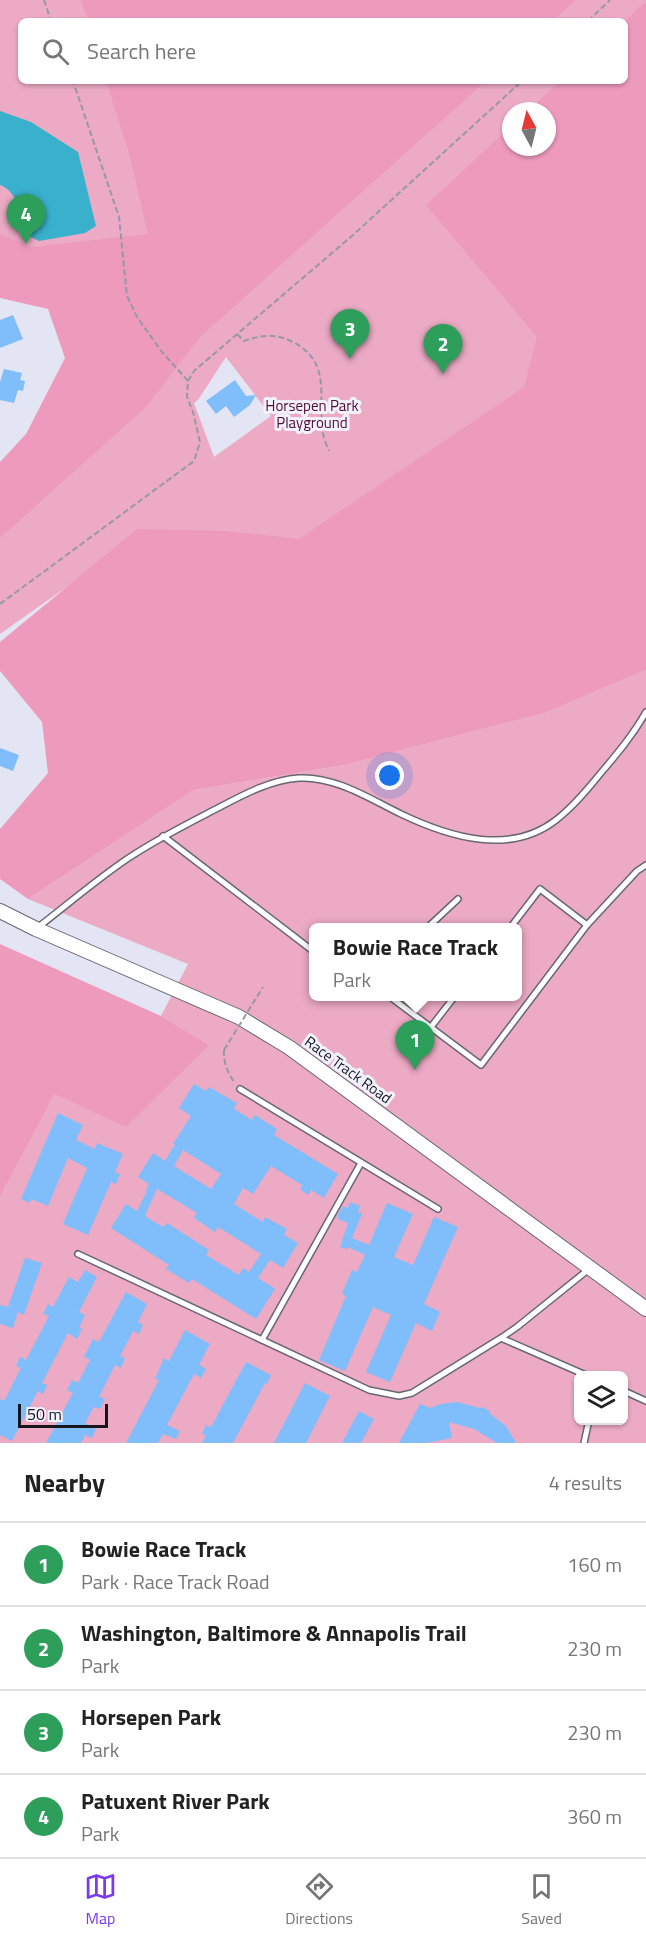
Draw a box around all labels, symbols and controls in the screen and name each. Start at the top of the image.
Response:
search box [18,18,628,84]
text: Search here [87,34,196,68]
icon: search [39,35,72,68]
north arrow [502,102,556,156]
pin: 4 [6,194,46,244]
pin: 3 [330,310,370,359]
pin: 2 [424,324,462,374]
park label: Horsepen Park Playground [265,394,359,434]
your location [375,761,404,790]
popup [309,923,522,1001]
text: Bowie Race Track [333,930,498,964]
text: Park [333,964,371,995]
pin: 1 [396,1020,434,1070]
street label: Race Track Road [300,1030,397,1109]
map controls [574,1371,628,1425]
button: layers [574,1371,628,1425]
scale bar [18,1401,108,1428]
text: 50 m [27,1402,62,1426]
text: Nearby [24,1463,105,1502]
text: 4 results [549,1467,622,1498]
text: Bowie Race Track [81,1532,246,1566]
text: 1 [38,1549,49,1580]
text: 160 m [567,1549,622,1580]
text: Park · Race Track Road [81,1566,270,1597]
text: Washington, Baltimore & Annapolis Trail [81,1616,467,1650]
text: 2 [38,1633,49,1664]
text: 230 m [567,1633,622,1664]
text: Park [81,1650,119,1681]
text: Horsepen Park [81,1700,221,1734]
text: 3 [38,1717,49,1748]
text: 230 m [567,1717,622,1748]
text: Park [81,1734,119,1765]
text: Patuxent River Park [81,1784,270,1818]
text: 4 [38,1801,49,1832]
text: 360 m [567,1801,622,1832]
text: Park [81,1818,119,1849]
tab: Map [84,1870,117,1930]
tab: Directions [285,1870,353,1930]
tab: Saved [521,1870,562,1930]

